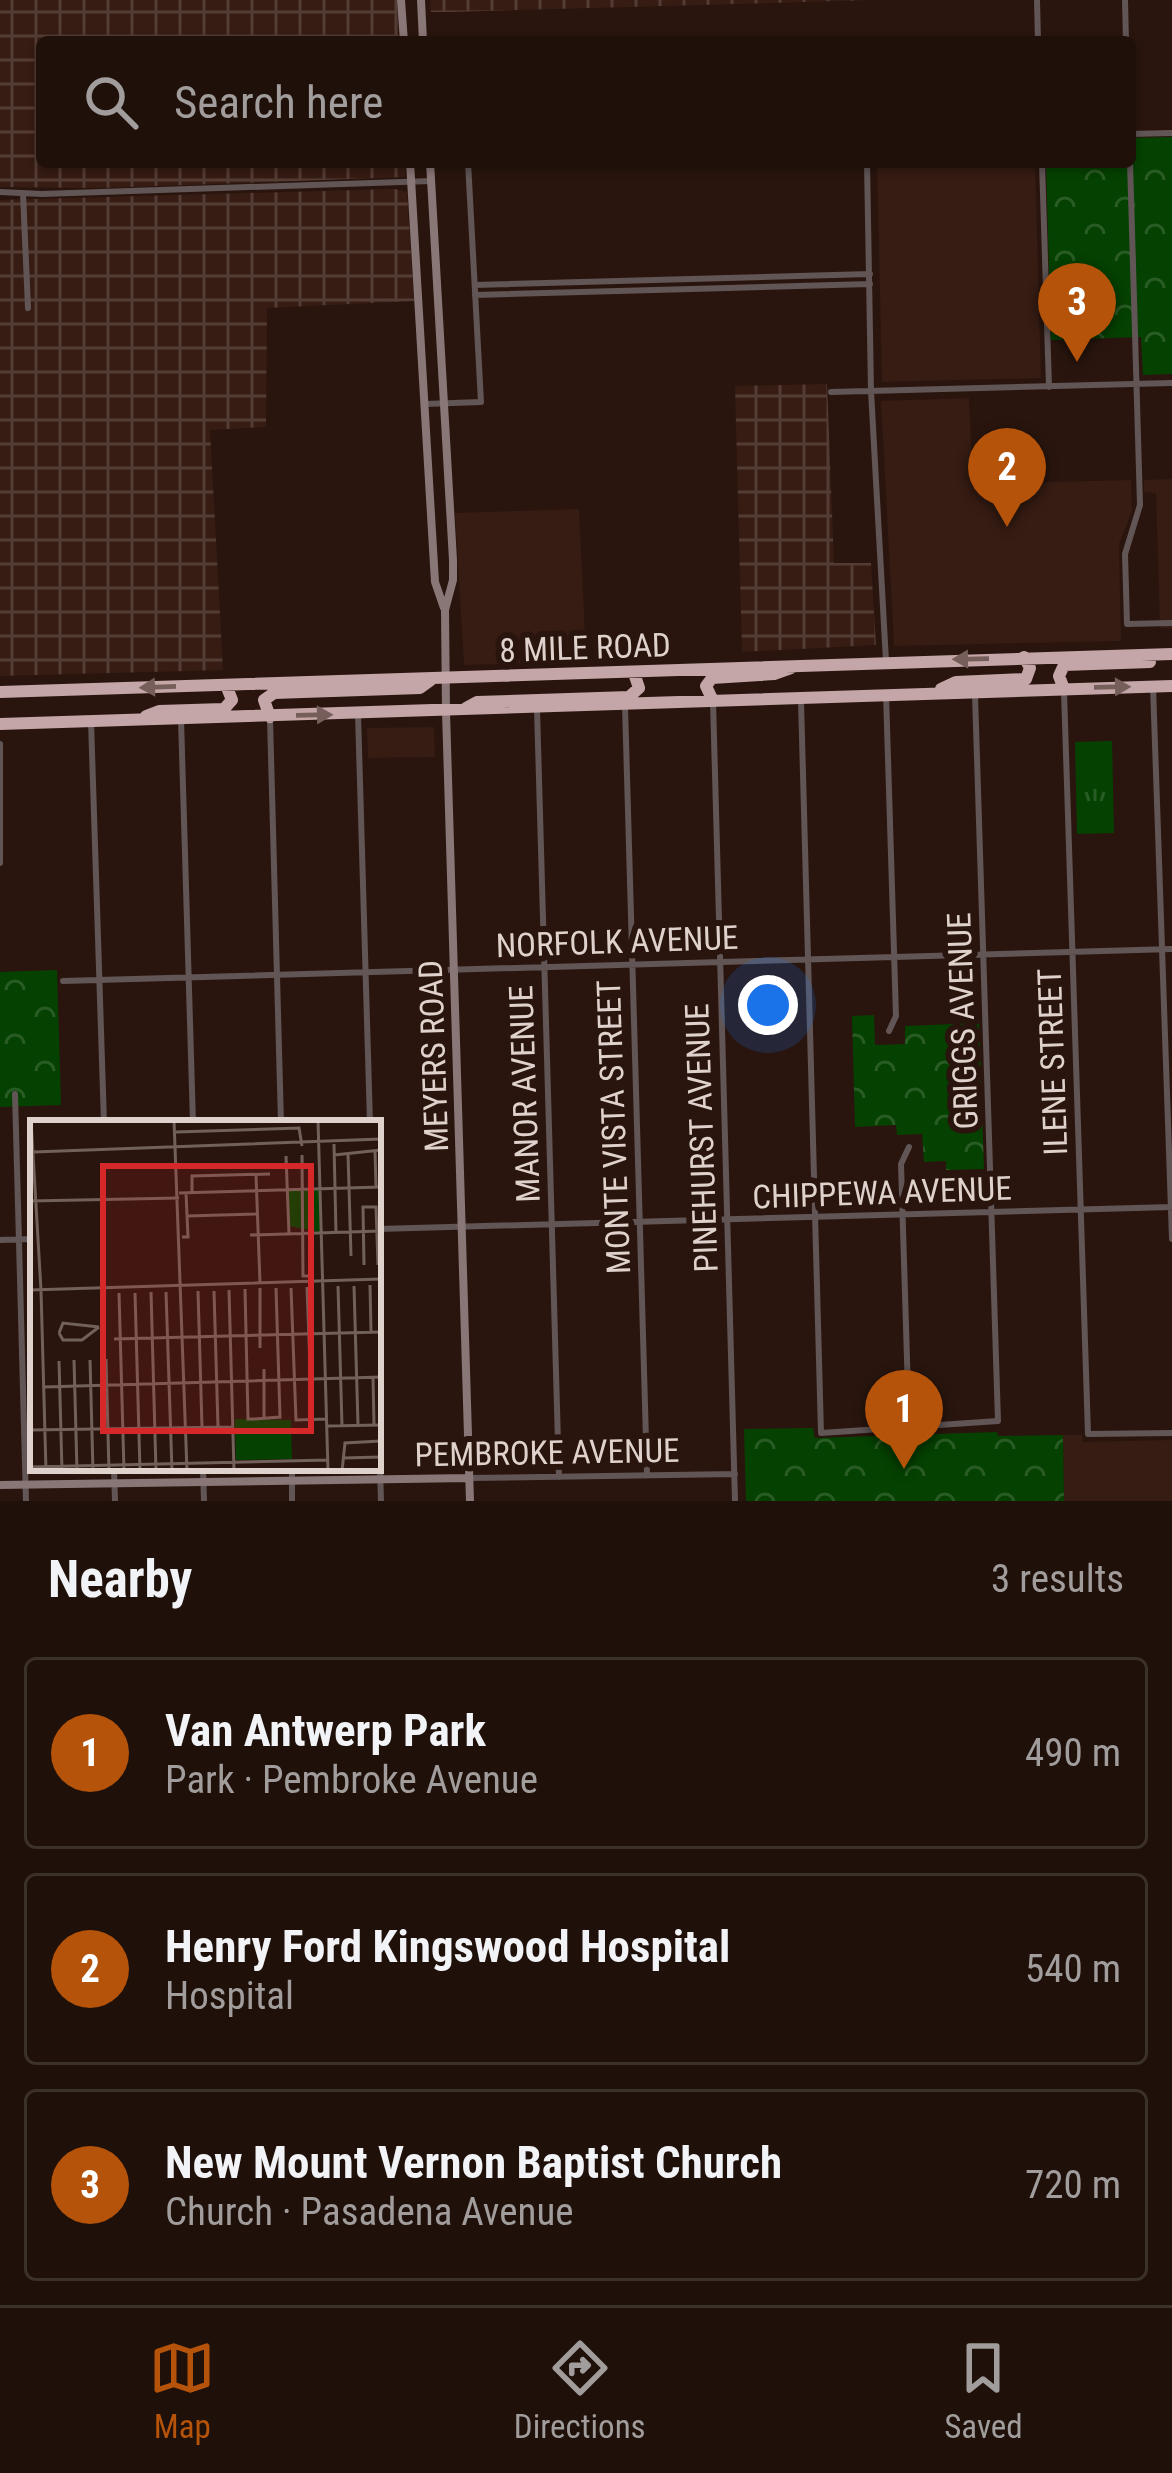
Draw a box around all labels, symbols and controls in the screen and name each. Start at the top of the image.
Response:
search box [36,36,1136,168]
icon: search [78,69,144,135]
text: Search here [174,76,383,129]
pin: 3 [1038,263,1116,362]
pin: 2 [968,428,1046,527]
street label: 8 MILE ROAD [499,625,671,670]
one-way arrow [951,649,989,668]
one-way arrow [138,678,176,697]
one-way arrow [1094,678,1132,697]
one-way arrow [296,706,334,725]
street label: GRIGGS AVENUE [939,912,986,1130]
street label: NORFOLK AVENUE [495,918,739,965]
street label: MEYERS ROAD [411,959,456,1153]
street label: ILENE STREET [1030,968,1075,1156]
your location [738,975,798,1035]
street label: MONTE VISTA STREET [589,979,638,1275]
street label: MANOR AVENUE [501,985,548,1203]
street label: PINEHURST AVENUE [677,1003,726,1273]
inset map [30,1120,381,1471]
street label: CHIPPEWA AVENUE [752,1168,1012,1217]
pin: 1 [865,1370,943,1469]
street label: PEMBROKE AVENUE [414,1431,680,1474]
text: Nearby [48,1550,192,1609]
text: 3 results [991,1556,1124,1602]
text: Van Antwerp Park [165,1704,486,1757]
text: 1 [80,1730,100,1776]
text: 490 m [1025,1730,1121,1776]
text: Park · Pembroke Avenue [165,1757,538,1803]
text: Henry Ford Kingswood Hospital [165,1920,730,1973]
text: 2 [80,1946,100,1992]
text: 540 m [1025,1946,1121,1992]
text: Hospital [165,1973,294,2019]
text: New Mount Vernon Baptist Church [165,2136,782,2189]
text: 3 [80,2162,100,2208]
text: 720 m [1025,2162,1121,2208]
text: Church · Pasadena Avenue [165,2189,574,2235]
tab: Map [149,2335,215,2446]
tab: Directions [514,2335,646,2446]
tab: Saved [944,2335,1023,2446]

